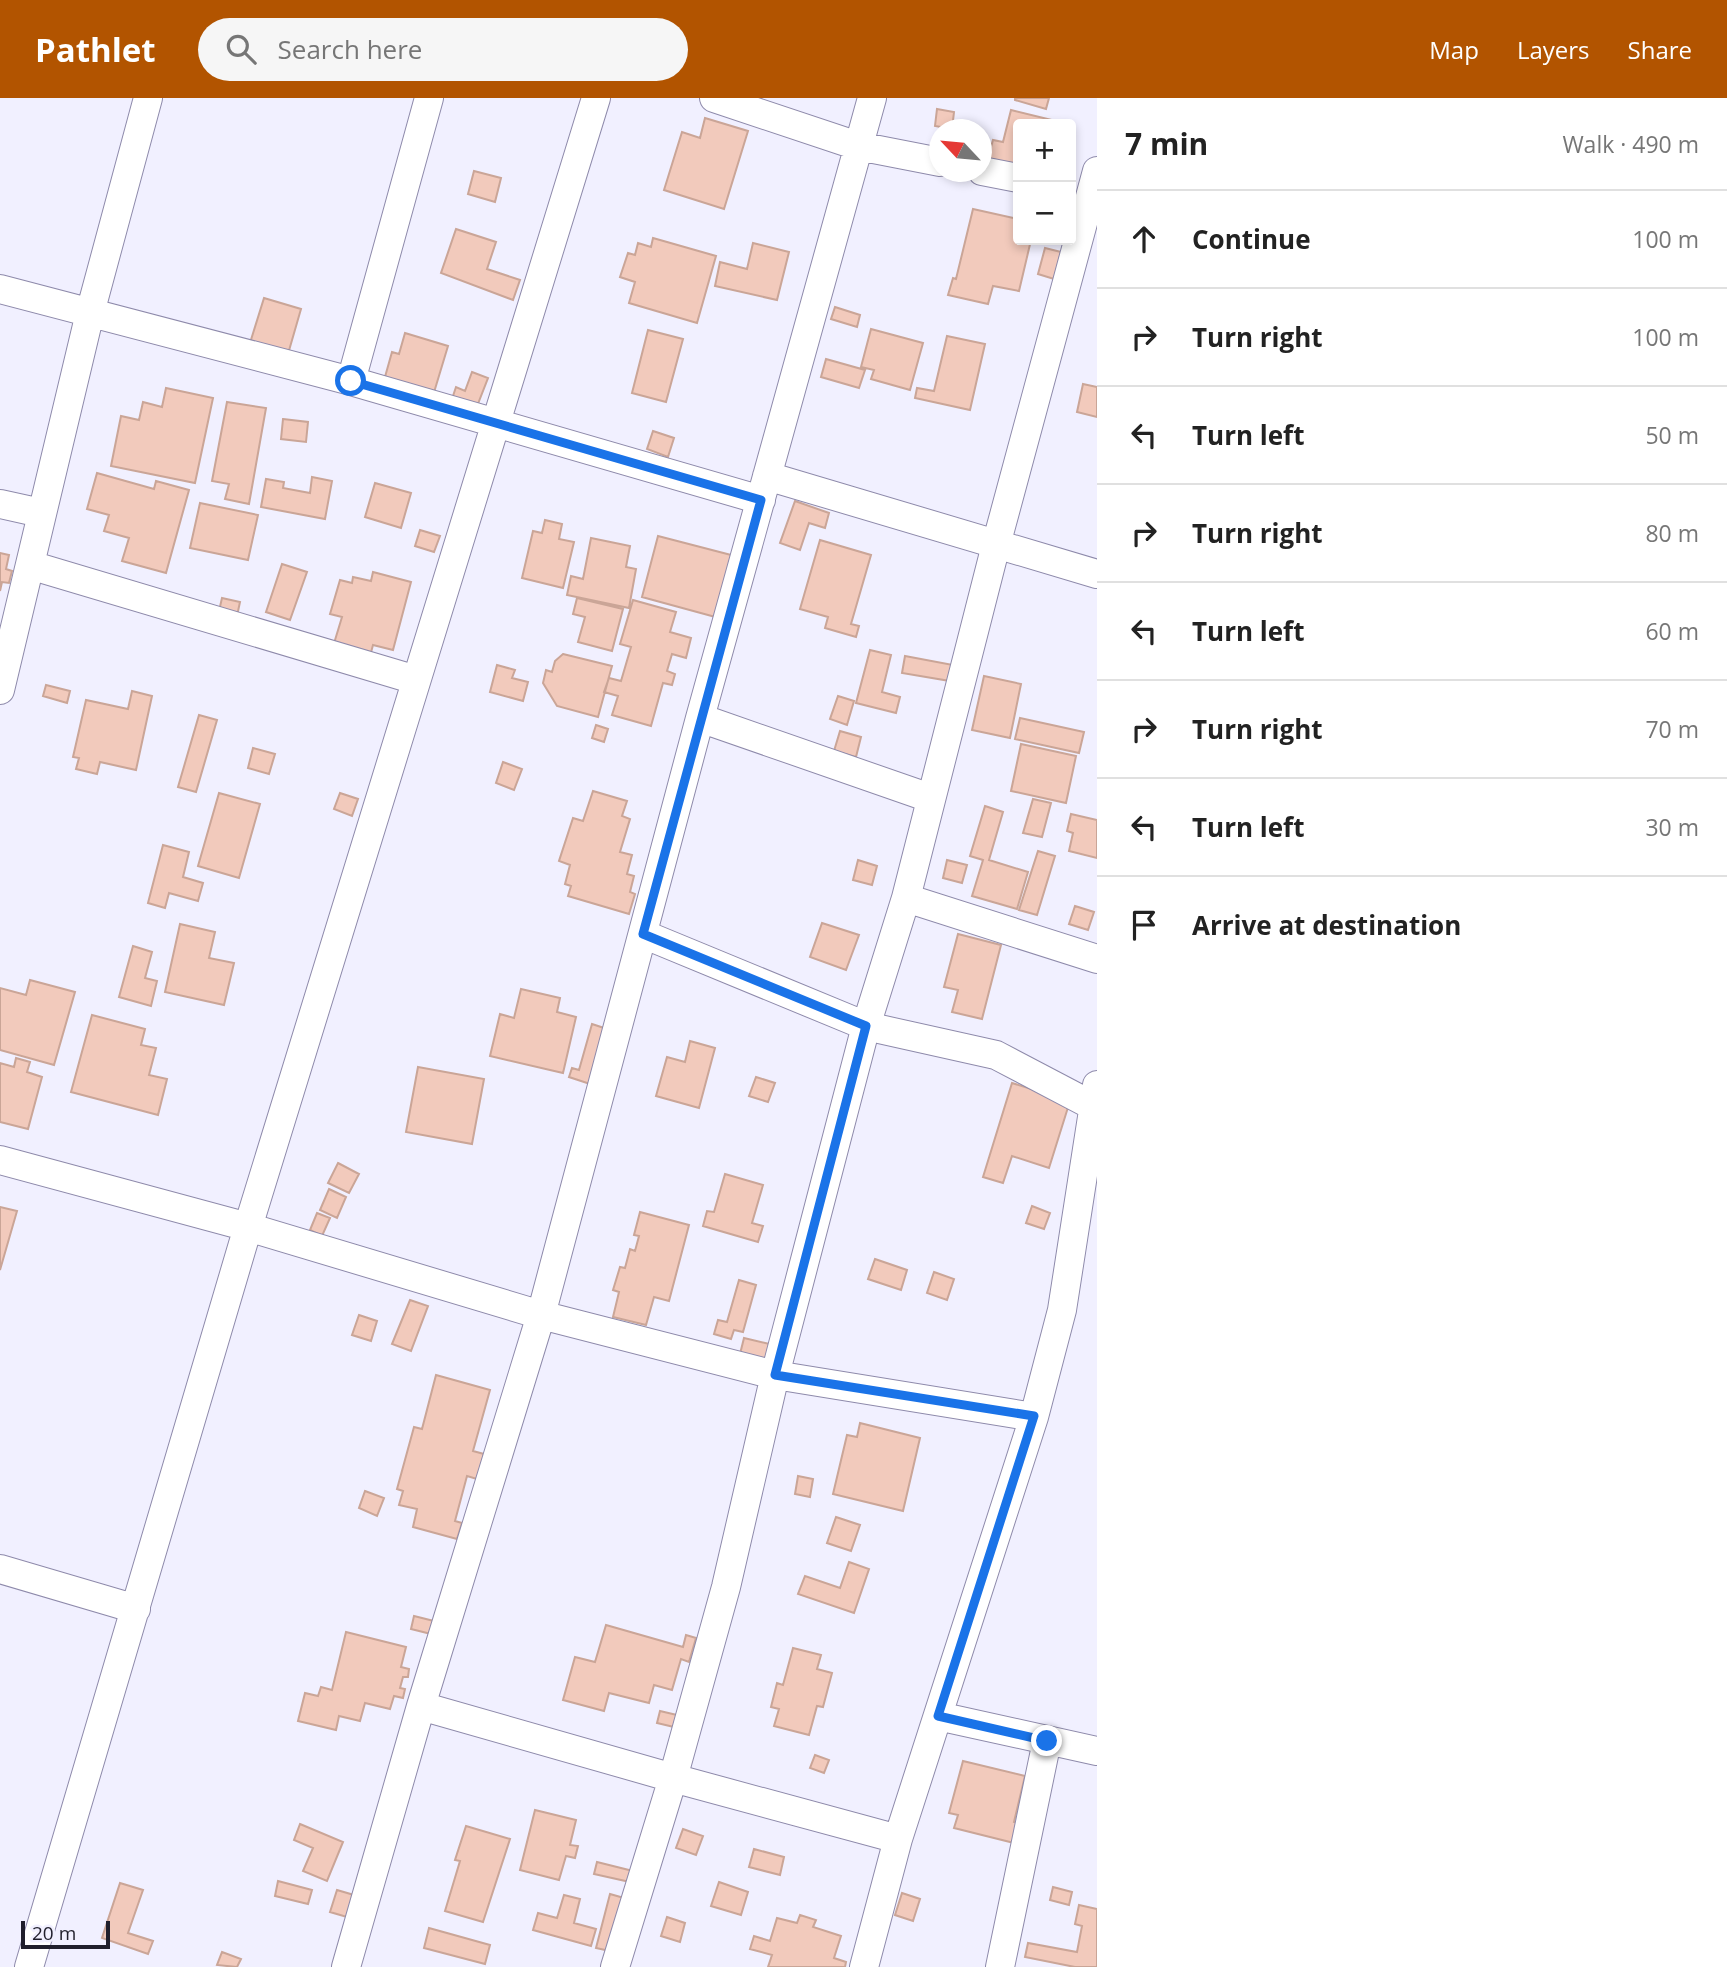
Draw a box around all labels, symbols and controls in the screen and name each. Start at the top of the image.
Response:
search box [198,18,688,81]
text: Pathlet [35,27,156,72]
icon: search [222,30,260,68]
text: Search here [278,31,422,67]
text: Map [1429,33,1479,66]
text: Layers [1517,33,1590,66]
text: Share [1628,33,1692,66]
north arrow [929,119,992,182]
map controls [1013,119,1076,245]
button: + [1013,119,1076,182]
text: 7 min [1125,123,1208,164]
text: Walk · 490 m [1562,128,1699,160]
button: − [1013,182,1076,245]
icon: ahead [1125,220,1163,258]
text: Continue [1192,221,1311,257]
text: 100 m [1632,223,1699,255]
icon: right [1125,318,1163,356]
text: Turn right [1192,319,1323,355]
text: 100 m [1632,321,1699,353]
route start [335,365,366,396]
icon: left [1125,416,1163,454]
text: Turn left [1192,417,1304,453]
text: 50 m [1645,419,1699,451]
icon: right [1125,514,1163,552]
text: Turn right [1192,515,1323,551]
text: 80 m [1645,517,1699,549]
icon: left [1125,612,1163,650]
text: Turn left [1192,613,1304,649]
text: 60 m [1645,615,1699,647]
icon: right [1125,710,1163,748]
text: Turn right [1192,711,1323,747]
text: 70 m [1645,713,1699,745]
icon: left [1125,808,1163,846]
text: Turn left [1192,809,1304,845]
text: 30 m [1645,811,1699,843]
icon: arrive [1125,906,1163,944]
text: Arrive at destination [1192,907,1461,943]
route end [1031,1725,1062,1756]
scale bar [21,1918,110,1950]
text: 20 m [32,1920,76,1946]

